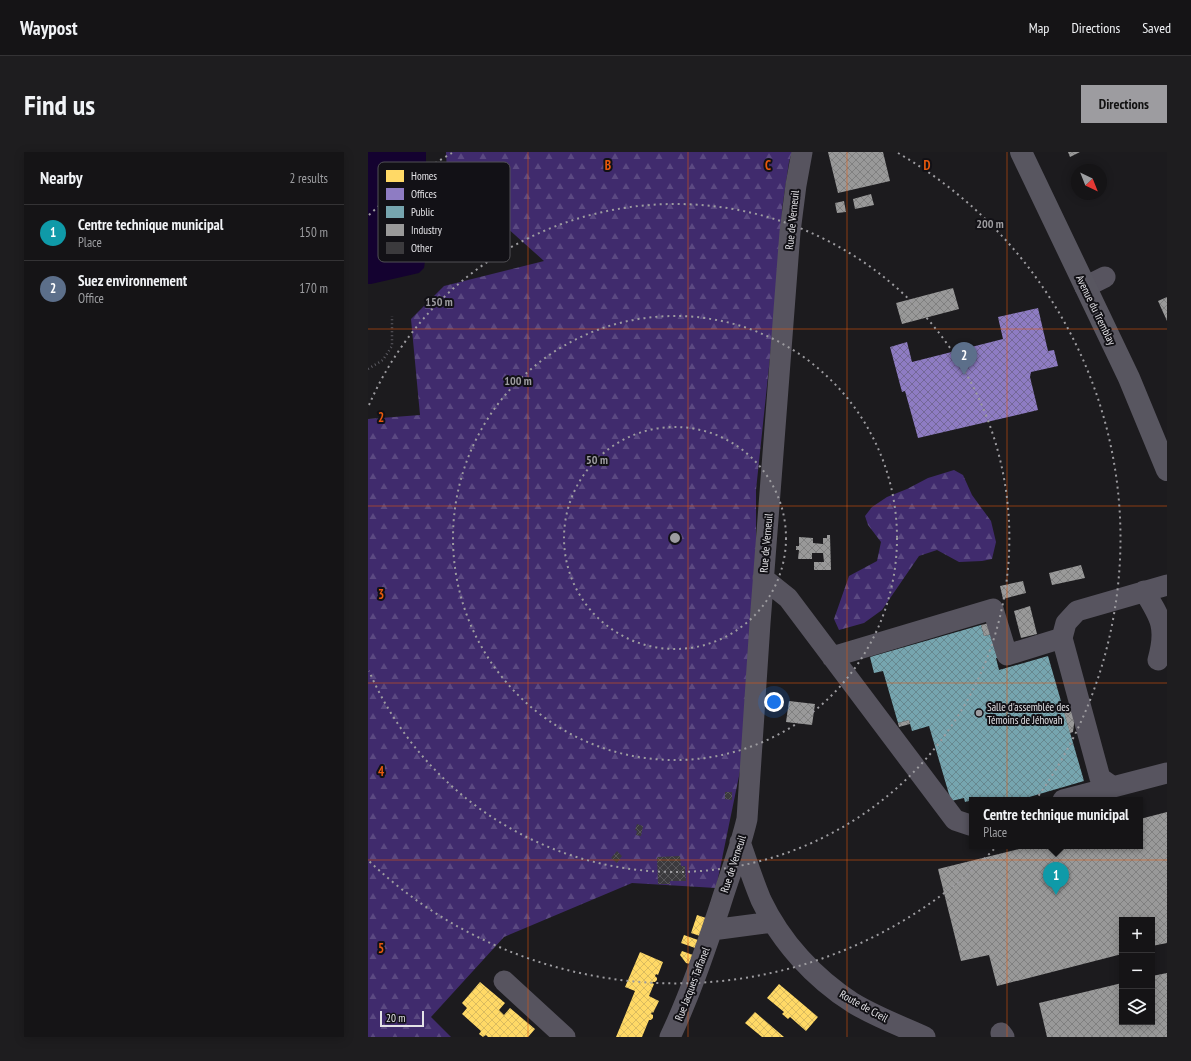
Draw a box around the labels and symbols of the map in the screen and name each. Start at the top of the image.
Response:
text: B [605,157,611,174]
text: C [765,157,771,174]
text: D [924,157,931,174]
legend [378,162,510,262]
north arrow [1071,164,1107,200]
text: Homes [411,169,437,183]
text: Offices [411,187,437,201]
street label: Rue de Verneuil [782,189,802,250]
text: Public [411,205,434,219]
text: 200 m [976,216,1004,231]
text: Industry [411,223,443,237]
text: Other [411,241,432,255]
street label: Avenue du Tremblay [1073,273,1119,348]
text: 150 m [425,294,453,309]
pin: 2 [951,342,977,375]
text: 100 m [504,373,532,388]
text: 2 [378,409,384,426]
text: 50 m [586,452,608,467]
street label: Rue de Verneuil [756,512,776,573]
centre of rings [668,531,682,545]
text: 3 [378,586,384,603]
your location [764,692,784,712]
place label: Salle d'assemblée des Témoins de Jéhovah [987,700,1070,727]
marker: Salle d'assemblée des Témoins de Jéhovah [974,708,984,718]
text: 4 [378,763,385,780]
street label: Rue de Verneuil [717,833,749,894]
pin: 1 [1043,862,1069,895]
text: 5 [378,940,384,957]
street label: Rue Jacques Taffanel [672,945,713,1023]
street label: Route de Creil [837,987,891,1025]
scale bar [380,1009,424,1028]

